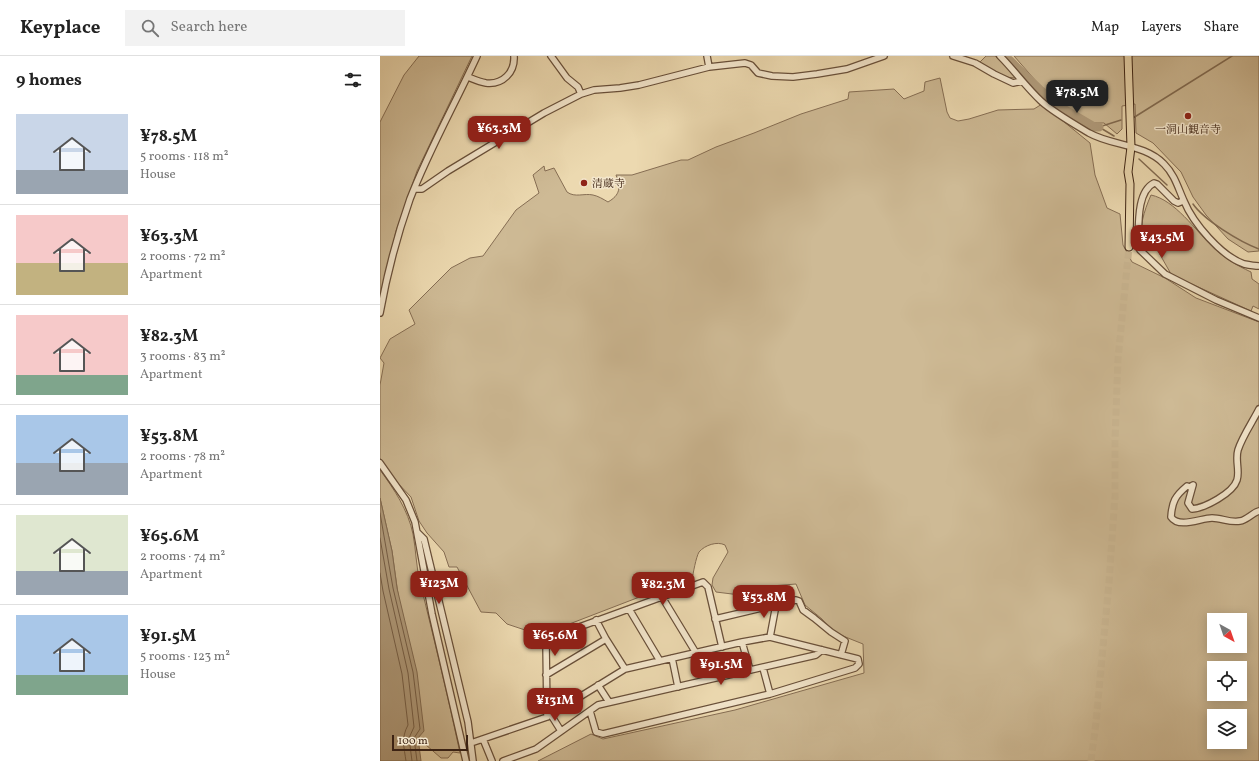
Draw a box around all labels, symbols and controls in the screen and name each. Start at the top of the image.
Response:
search box [125,10,405,46]
text: Keyplace [20,15,101,41]
icon: search [139,17,161,39]
text: Search here [171,17,247,38]
text: Map [1091,18,1119,37]
text: Layers [1141,18,1181,37]
text: Share [1203,18,1239,37]
text: 9 homes [16,69,82,92]
icon: filters [342,69,364,91]
pin: ¥78.5M [1044,80,1110,114]
text: ¥78.5M [1055,84,1099,102]
marker: 一洞山観音寺 [1183,111,1193,121]
pin: ¥63.3M [466,116,532,150]
text: ¥63.3M [477,120,521,138]
place label: 一洞山観音寺 [1155,123,1221,138]
text: ¥78.5M [140,125,197,148]
icon: home [48,130,96,178]
text: 5 rooms · 118 m² [140,148,229,166]
text: House [140,166,176,184]
place label: 清蔵寺 [592,177,625,192]
marker: 清蔵寺 [579,178,589,188]
text: ¥63.3M [140,225,198,248]
pin: ¥43.5M [1129,225,1195,259]
text: ¥43.5M [1140,229,1184,247]
icon: home [48,231,96,279]
text: 2 rooms · 72 m² [140,248,226,266]
text: Apartment [140,266,203,284]
text: ¥82.3M [140,325,198,348]
icon: home [48,331,96,379]
text: 3 rooms · 83 m² [140,348,226,366]
text: Apartment [140,366,203,384]
text: ¥53.8M [140,425,198,448]
icon: home [48,431,96,479]
text: 2 rooms · 78 m² [140,448,225,466]
text: Apartment [140,466,203,484]
text: ¥65.6M [140,525,199,548]
icon: home [48,531,96,579]
text: 2 rooms · 74 m² [140,548,225,566]
text: Apartment [140,566,203,584]
pin: ¥123M [411,571,467,605]
pin: ¥82.3M [630,572,696,606]
text: ¥123M [419,575,459,593]
text: ¥82.3M [641,576,685,594]
pin: ¥53.8M [731,585,797,619]
text: ¥53.8M [742,589,786,607]
north arrow [1207,613,1247,653]
map controls [1207,613,1247,749]
pin: ¥65.6M [522,623,588,657]
text: ¥91.5M [140,625,196,648]
text: ¥65.6M [533,627,578,645]
icon: home [48,631,96,679]
text: 5 rooms · 123 m² [140,648,230,666]
pin: ¥91.5M [688,652,754,686]
text: ¥91.5M [700,656,743,674]
button: locate [1207,661,1247,701]
text: House [140,666,176,684]
pin: ¥131M [527,688,583,722]
text: ¥131M [536,692,574,710]
button: layers [1207,709,1247,749]
scale bar [392,733,468,752]
text: 100 m [398,734,428,749]

